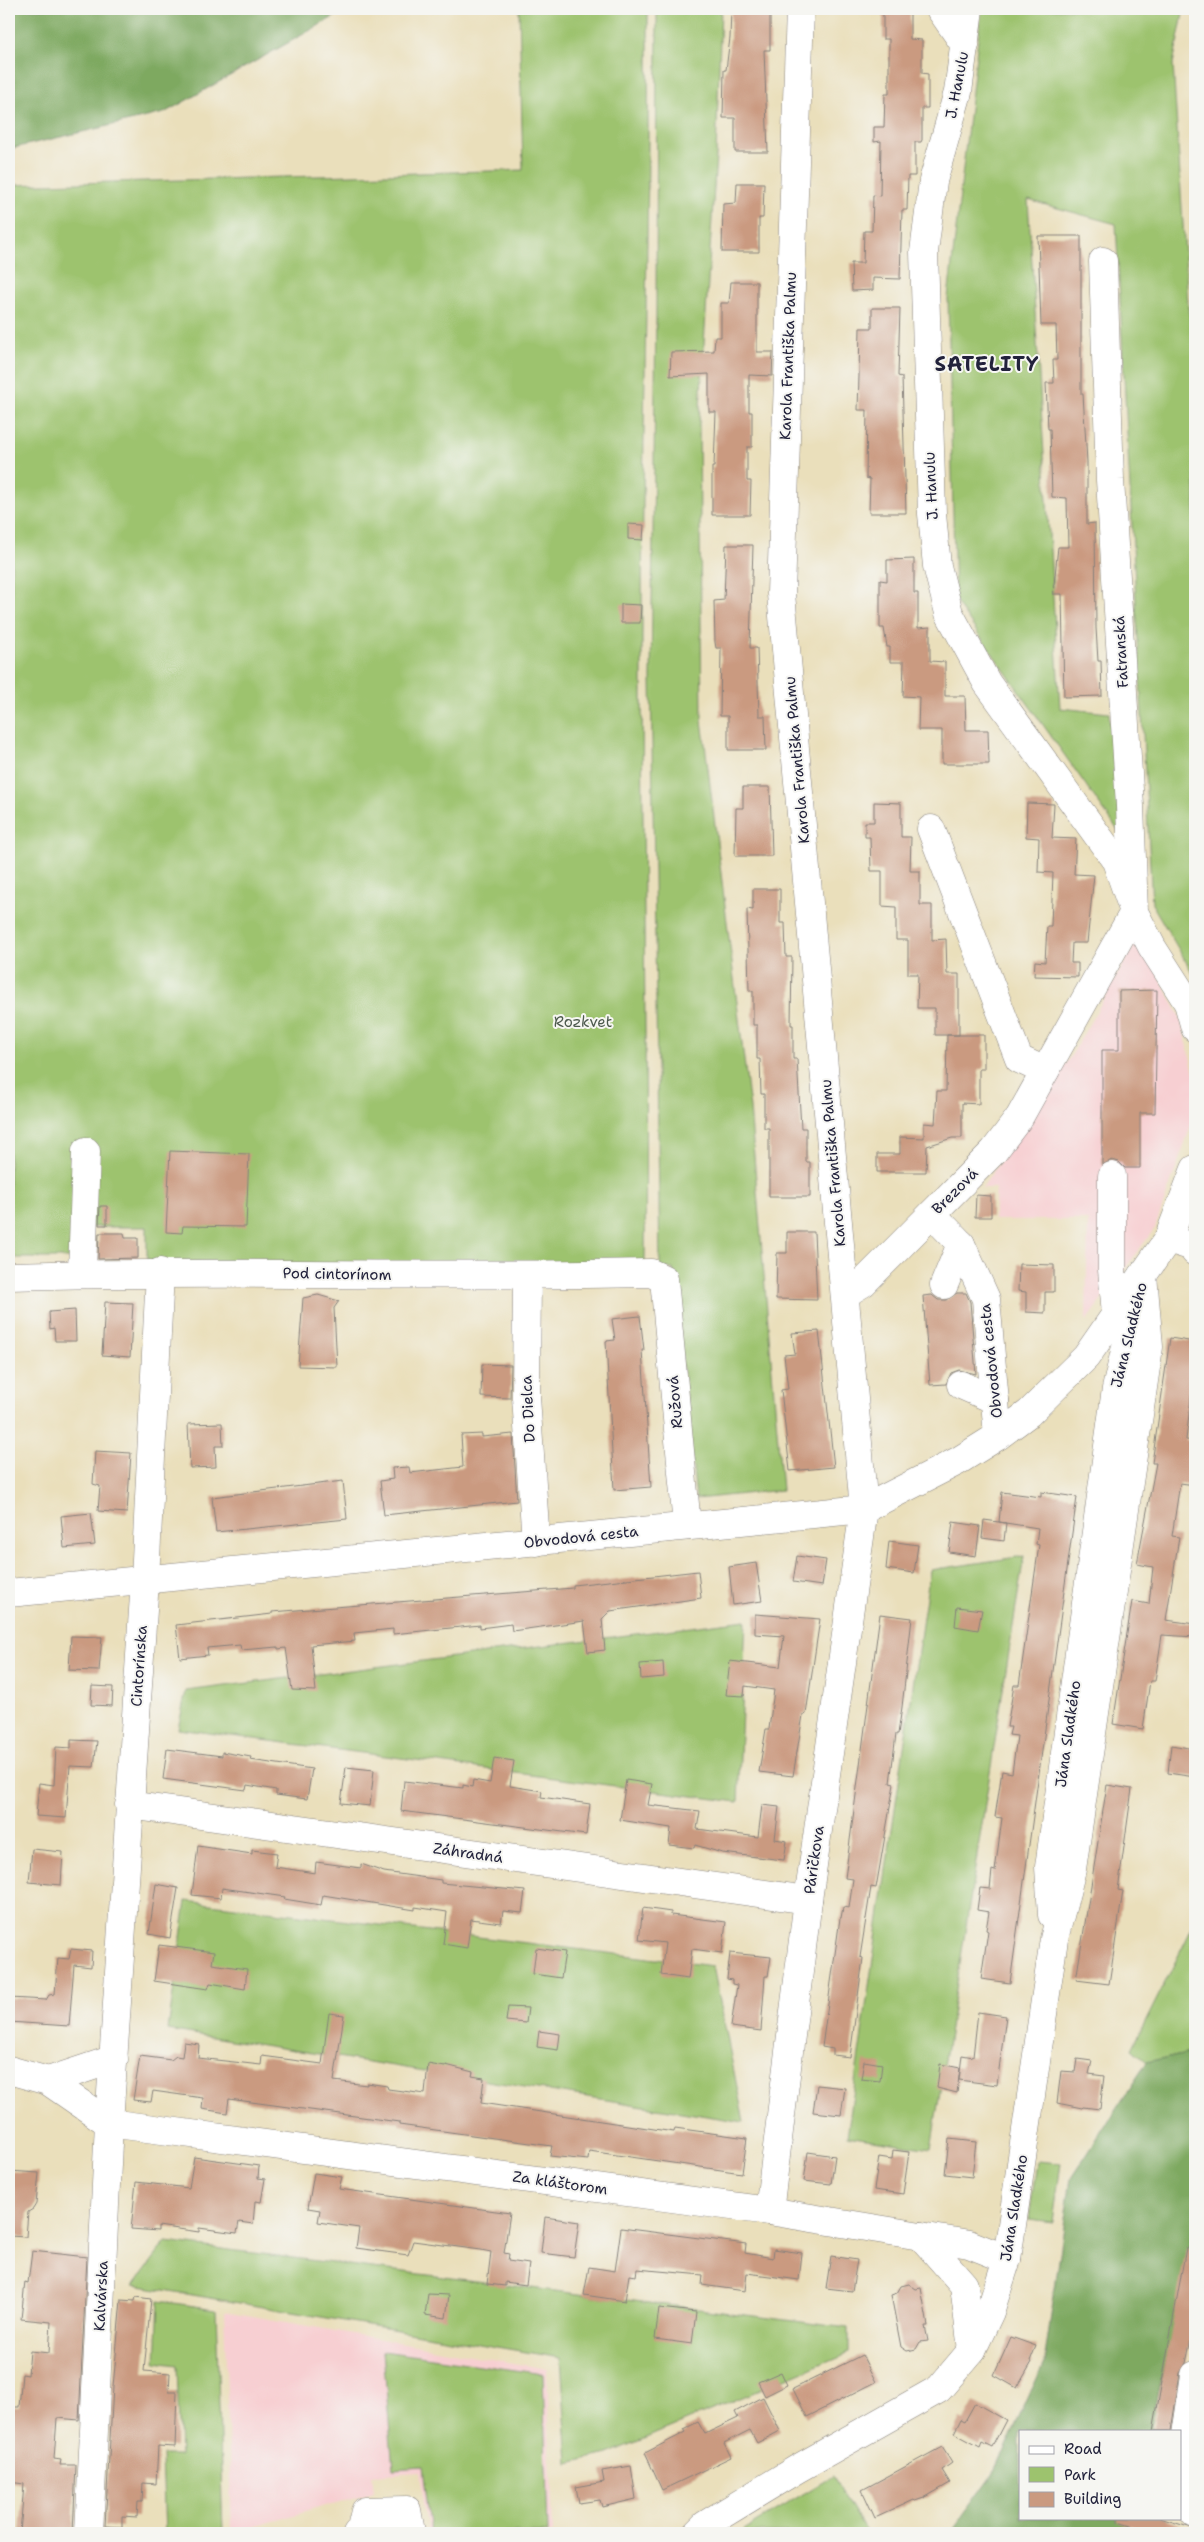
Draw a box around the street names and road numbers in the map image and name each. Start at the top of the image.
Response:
street label: J. Hanulu [941,50,973,120]
street label: Karola Františka Palmu [775,272,801,440]
street label: J. Hanulu [919,451,943,521]
street label: Fatranská [1109,615,1133,689]
street label: Karola Františka Palmu [780,675,814,845]
street label: Karola Františka Palmu [816,1078,850,1248]
street label: Brezová [928,1163,983,1218]
street label: Pod cintorínom [282,1263,392,1285]
street label: Jána Sladkého [1106,1280,1152,1390]
street label: Obvodová cesta [975,1302,1007,1419]
street label: Do Dielca [516,1374,540,1443]
street label: Ružová [663,1374,687,1429]
street label: Obvodová cesta [523,1521,640,1553]
street label: Cintorínska [126,1624,152,1707]
street label: Jána Sladkého [1051,1679,1085,1789]
street label: Páričkova [799,1824,829,1895]
street label: Záhradná [432,1838,505,1868]
street label: Jána Sladkého [996,2153,1032,2263]
street label: Za kláštorom [511,2166,609,2200]
street label: Kalvárska [89,2259,113,2332]

